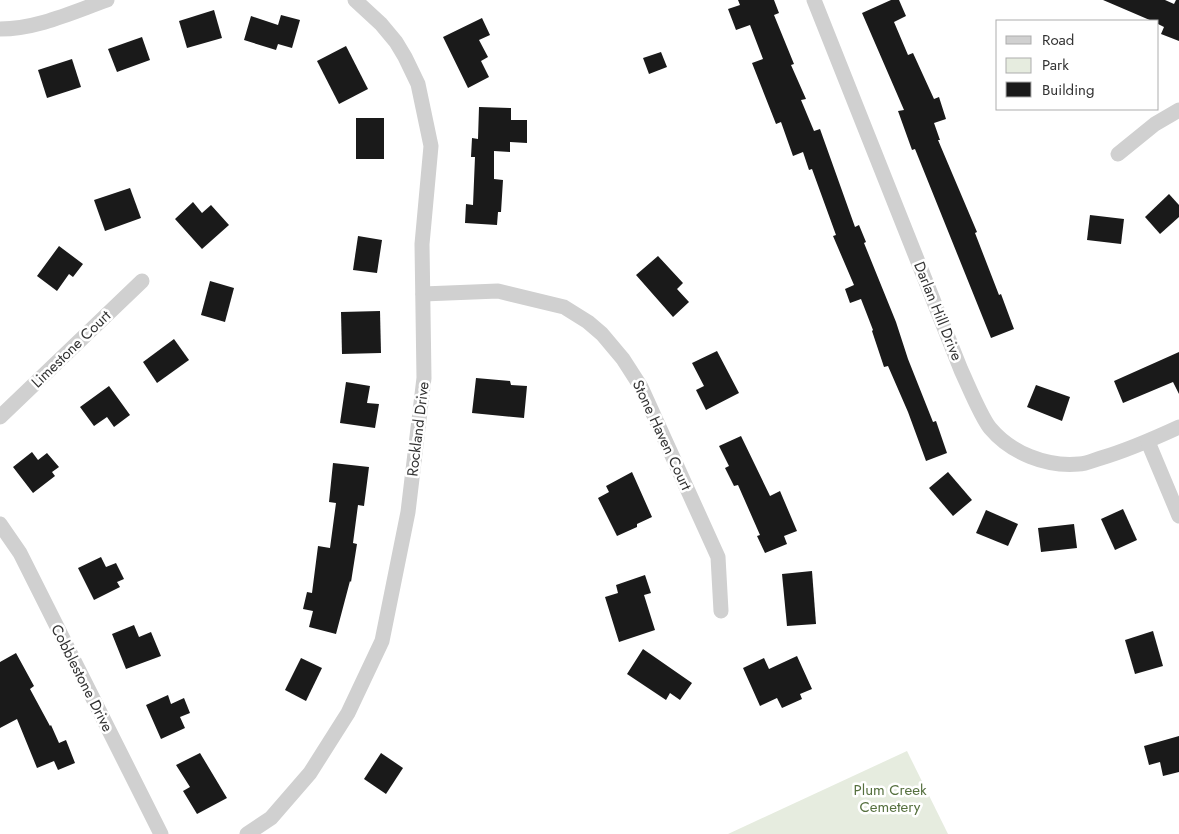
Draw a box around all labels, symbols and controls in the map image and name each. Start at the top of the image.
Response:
legend [996,20,1159,110]
text: Road [1042,29,1074,51]
text: Park [1042,54,1069,76]
text: Building [1042,79,1094,101]
street label: Darlan Hill Drive [908,258,968,364]
street label: Limestone Court [26,305,116,393]
street label: Stone Haven Court [627,376,697,494]
street label: Rockland Drive [401,380,435,478]
street label: Cobblestone Drive [45,620,119,736]
park label: Plum Creek Cemetery [854,779,927,818]

